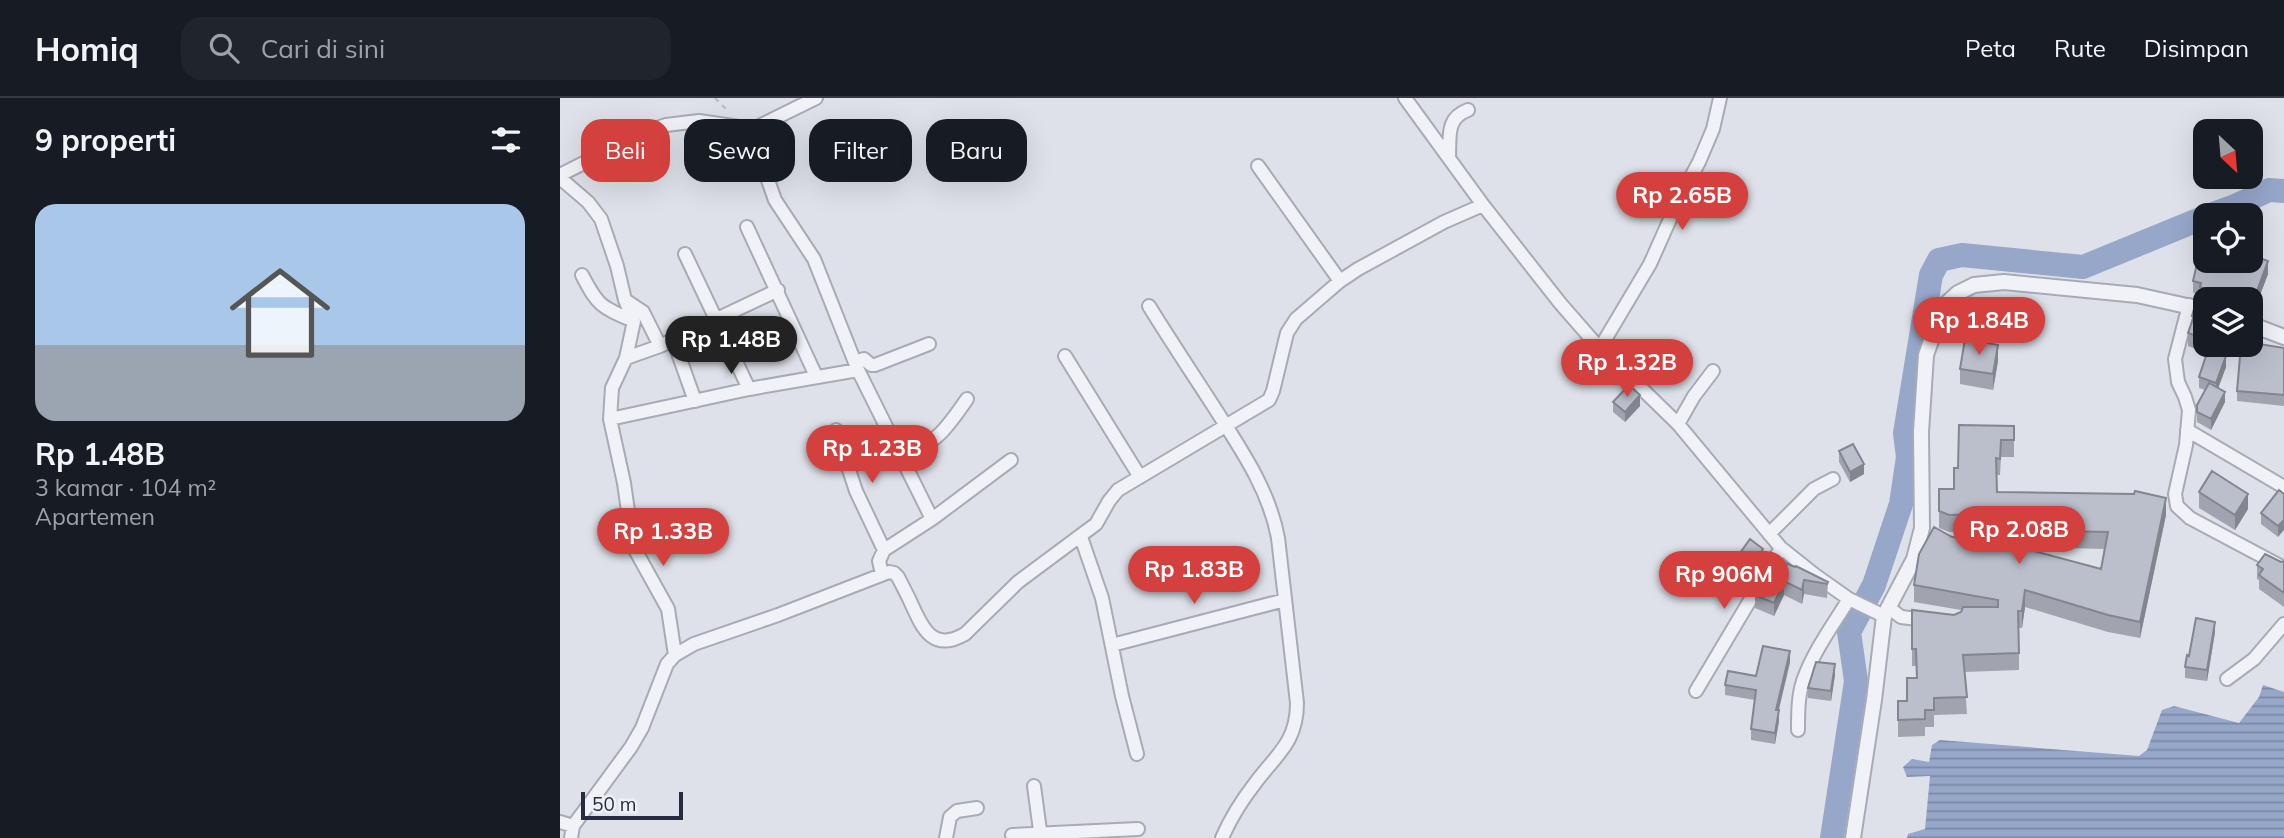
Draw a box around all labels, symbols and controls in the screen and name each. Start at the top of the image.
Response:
search box [181,17,671,80]
text: Homiq [35,28,139,69]
icon: search [205,29,243,67]
text: Cari di sini [261,32,385,65]
text: Peta [1965,33,2016,63]
text: Rute [2054,33,2106,63]
text: Disimpan [2144,33,2249,63]
chip: Beli [581,119,670,182]
chip: Sewa [684,119,795,182]
chip: Filter [809,119,912,182]
chip: Baru [926,119,1027,182]
north arrow [2193,119,2263,189]
map controls [2193,119,2263,357]
text: 9 properti [35,121,176,159]
icon: filters [487,121,525,159]
pin: Rp 2.65B [1610,172,1754,232]
text: Rp 2.65B [1632,180,1732,209]
button: locate [2193,203,2263,273]
icon: home [217,250,343,376]
button: layers [2193,287,2263,357]
pin: Rp 1.84B [1907,298,2051,357]
text: Rp 1.84B [1929,305,2029,334]
pin: Rp 1.48B [659,316,803,376]
text: Rp 1.48B [681,324,781,353]
pin: Rp 1.32B [1555,340,1699,399]
text: Rp 1.32B [1577,347,1677,376]
pin: Rp 1.23B [800,426,944,485]
text: Rp 1.23B [822,433,922,462]
text: Rp 1.48B [35,435,165,473]
text: 3 kamar · 104 m² [35,473,216,502]
text: Apartemen [35,502,155,531]
pin: Rp 2.08B [1947,506,2091,566]
pin: Rp 1.33B [591,508,735,568]
text: Rp 2.08B [1969,514,2069,543]
text: Rp 1.33B [613,516,713,545]
pin: Rp 1.83B [1122,546,1266,606]
pin: Rp 906M [1659,552,1789,611]
text: Rp 1.83B [1144,554,1244,583]
text: Rp 906M [1675,559,1773,588]
scale bar [581,789,682,821]
text: 50 m [592,792,636,816]

